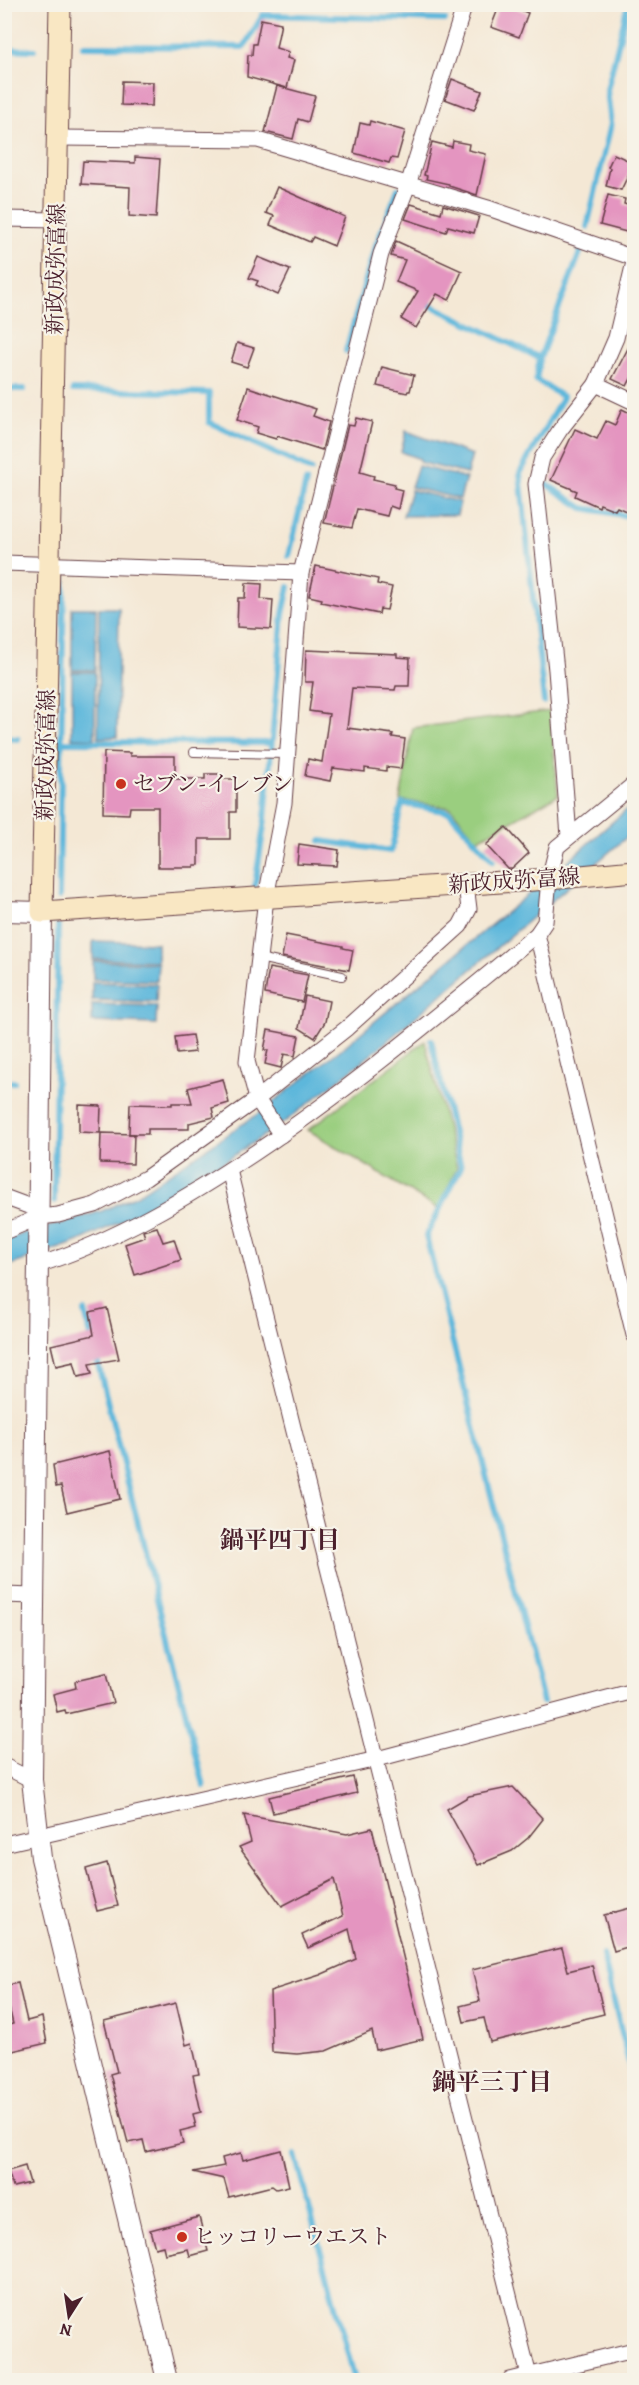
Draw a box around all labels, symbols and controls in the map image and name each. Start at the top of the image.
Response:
street label: 新政成弥富線 [40,203,72,335]
street label: 新政成弥富線 [30,689,62,821]
place label: セブン-イレブン [133,769,294,799]
marker: セブン-イレブン [114,777,128,791]
street label: 新政成弥富線 [447,861,581,901]
district label: 鍋平四丁目 [220,1524,340,1556]
district label: 鍋平三丁目 [432,2066,552,2098]
place label: ヒッコリーウエスト [194,2222,391,2252]
marker: ヒッコリーウエスト [175,2230,189,2244]
north arrow [39,2286,99,2346]
text: N [58,2318,74,2342]

